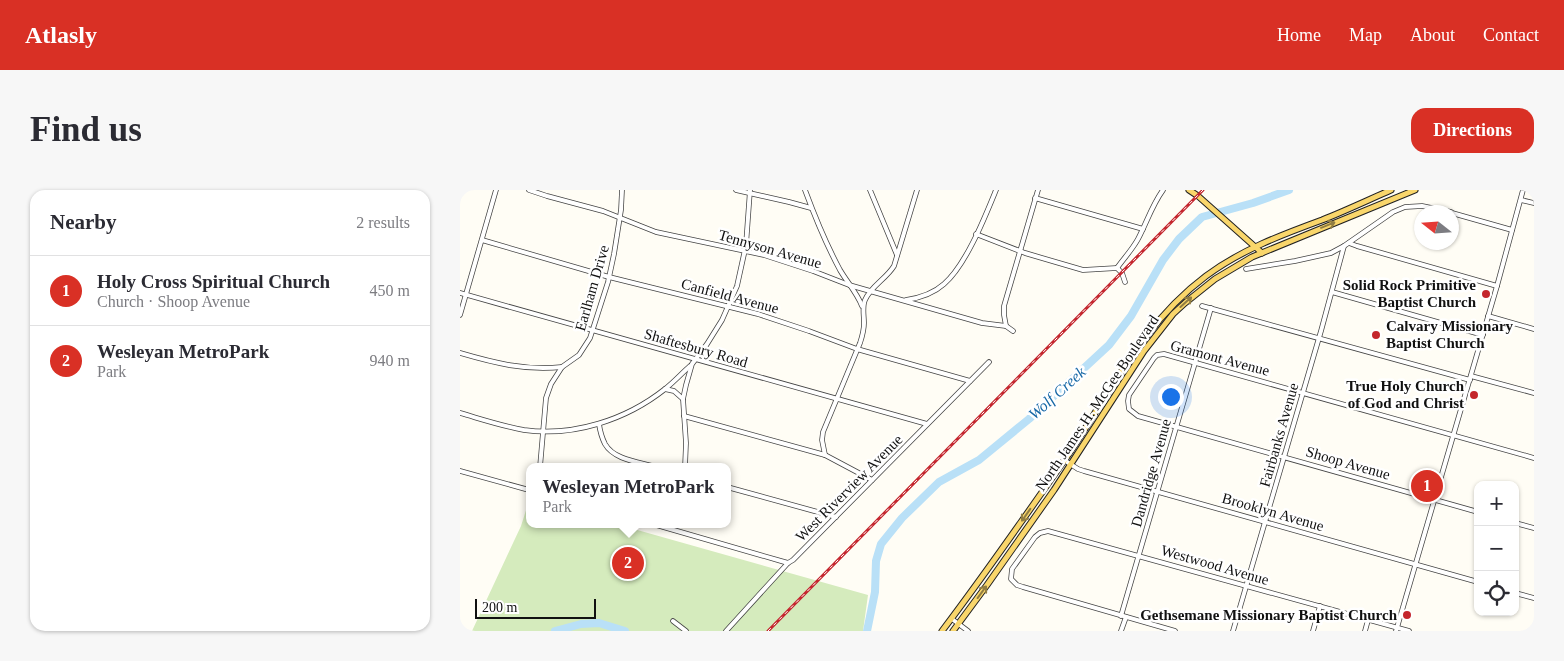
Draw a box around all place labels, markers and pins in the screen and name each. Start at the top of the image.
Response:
place label: Solid Rock Primitive Baptist Church [1343,277,1477,310]
marker: Solid Rock Primitive Baptist Church [1480,288,1492,300]
place label: Calvary Missionary Baptist Church [1386,318,1514,351]
marker: Calvary Missionary Baptist Church [1370,329,1382,341]
place label: True Holy Church of God and Christ [1346,378,1465,411]
marker: True Holy Church of God and Christ [1468,389,1480,401]
pin: 1 [1411,467,1443,505]
pin: 2 [612,544,644,582]
place label: Gethsemane Missionary Baptist Church [1140,607,1398,623]
marker: Gethsemane Missionary Baptist Church [1401,609,1413,621]

